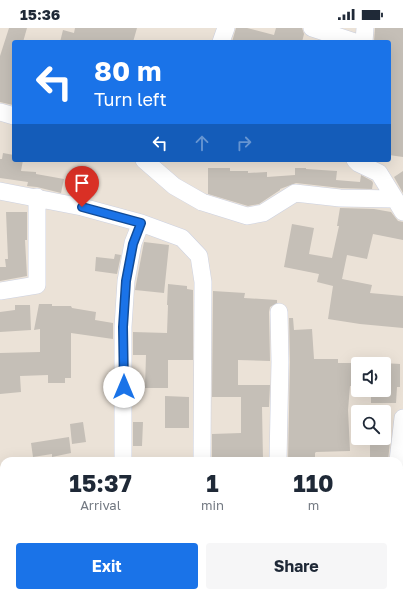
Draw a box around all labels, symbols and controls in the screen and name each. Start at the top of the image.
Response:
text: 15:36 [20,5,60,23]
text: 80 m [94,54,162,87]
icon: left [28,56,80,108]
text: Turn left [94,88,167,110]
icon: left [149,132,171,154]
icon: ahead [191,132,213,154]
icon: right [233,132,255,154]
pin [65,166,99,207]
icon: arrive [71,172,93,194]
map controls [351,357,391,445]
button: sound [351,357,391,397]
position arrow [103,366,145,408]
button: search [351,405,391,445]
text: 15:37 [69,468,132,497]
text: 1 [206,468,219,497]
text: 110 [293,468,334,497]
text: Arrival [80,497,121,513]
text: min [201,497,224,513]
text: m [308,497,319,513]
button: Exit [16,543,198,589]
button: Share [206,543,387,589]

